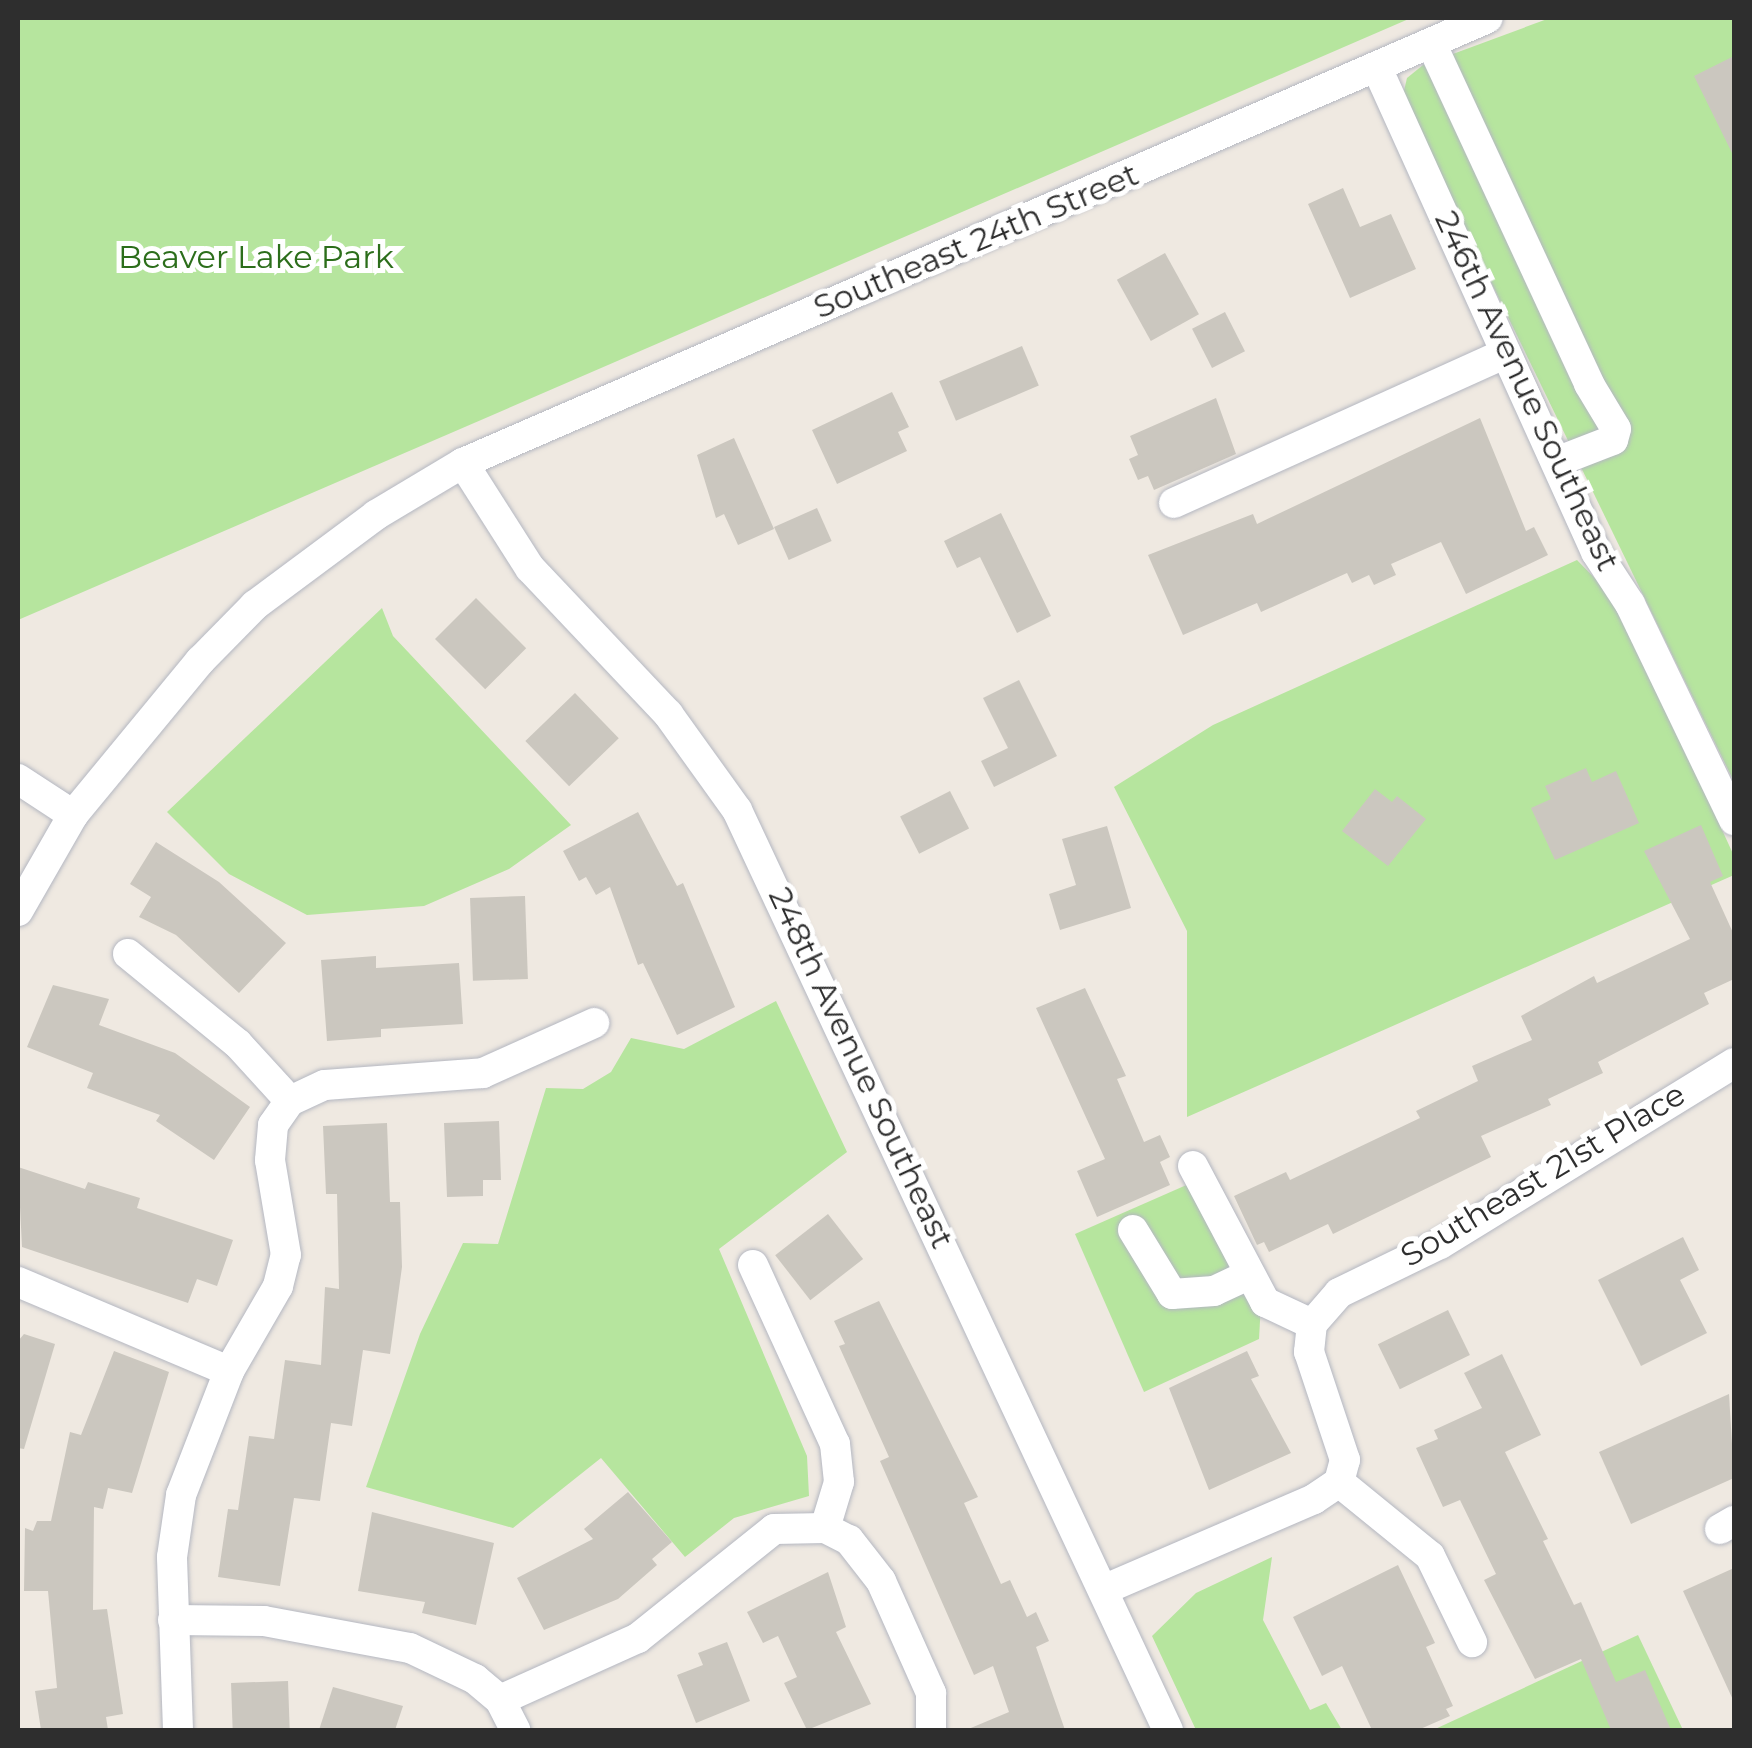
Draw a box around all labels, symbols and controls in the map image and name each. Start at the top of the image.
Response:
street label: Southeast 24th Street [808,155,1144,327]
street label: 246th Avenue Southeast [1427,205,1627,577]
park label: Beaver Lake Park [118,238,394,276]
street label: 248th Avenue Southeast [760,881,962,1255]
street label: Southeast 21st Place [1394,1075,1692,1275]

